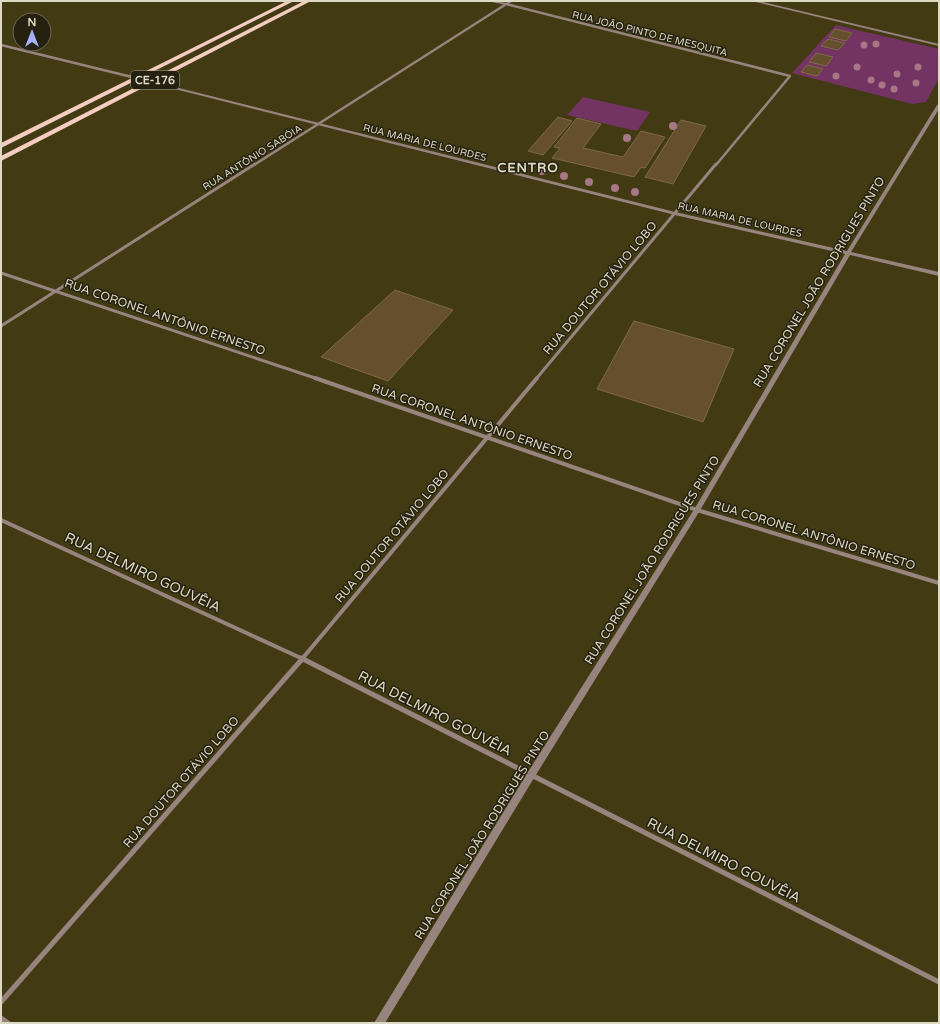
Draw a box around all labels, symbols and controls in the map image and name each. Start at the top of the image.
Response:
street label: RUA JOÃO PINTO DE MESQUITA [571,9,729,59]
north arrow [12,12,52,52]
text: N [28,16,36,29]
road number: CE-176 [131,71,179,89]
street label: RUA ANTÔNIO SABÓIA [201,122,304,193]
street label: RUA MARIA DE LOURDES [362,122,488,164]
district label: CENTRO [497,160,559,176]
street label: RUA CORONEL JOÃO RODRIGUES PINTO [750,174,888,390]
street label: RUA MARIA DE LOURDES [677,200,803,240]
street label: RUA DOUTOR OTÁVIO LOBO [540,218,660,357]
street label: RUA CORONEL ANTÔNIO ERNESTO [63,276,267,358]
street label: RUA CORONEL ANTÔNIO ERNESTO [370,381,574,463]
street label: RUA CORONEL JOÃO RODRIGUES PINTO [582,453,723,667]
street label: RUA DOUTOR OTÁVIO LOBO [332,466,452,605]
street label: RUA CORONEL ANTÔNIO ERNESTO [711,497,917,573]
street label: RUA DELMIRO GOUVÊIA [62,529,223,616]
street label: RUA DELMIRO GOUVÊIA [355,667,514,760]
street label: RUA DOUTOR OTÁVIO LOBO [120,713,242,851]
street label: RUA CORONEL JOÃO RODRIGUES PINTO [412,728,553,942]
street label: RUA DELMIRO GOUVÊIA [644,814,803,907]

